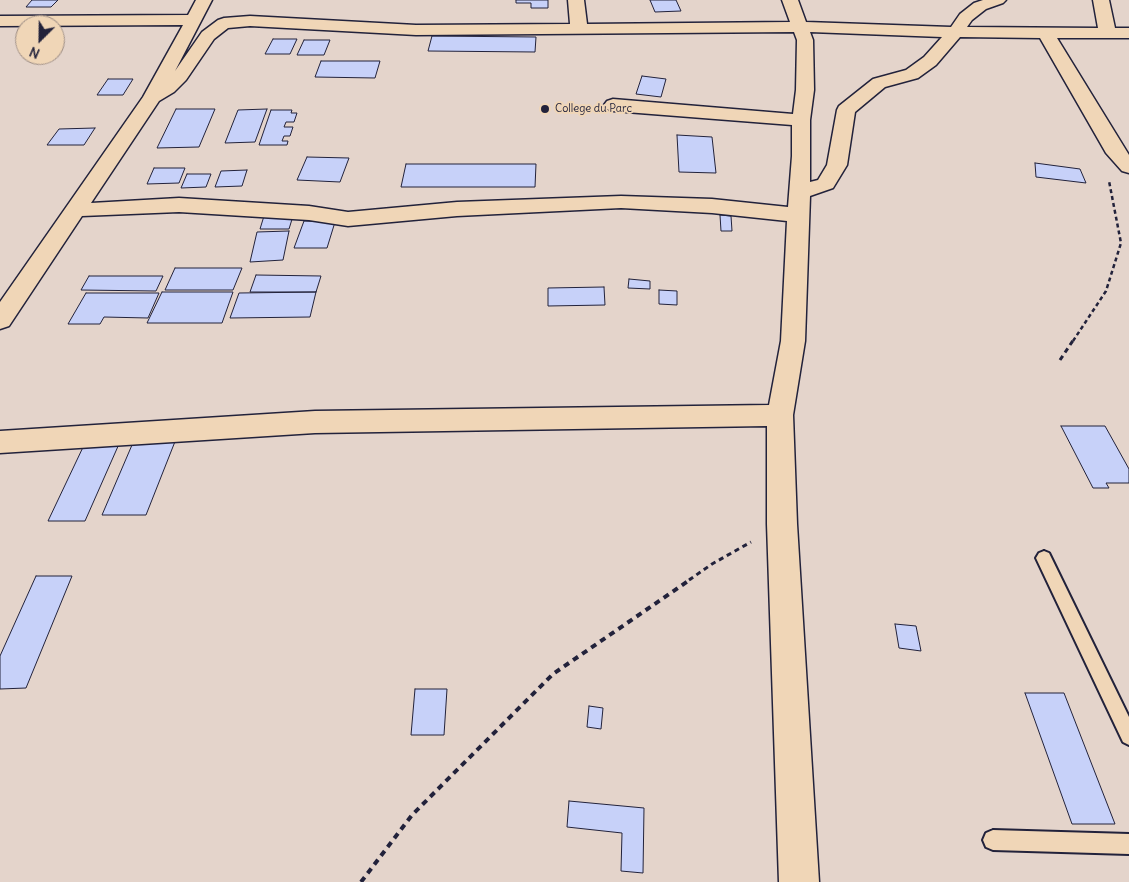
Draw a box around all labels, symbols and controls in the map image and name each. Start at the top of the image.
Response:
north arrow [15,15,65,65]
text: N [27,43,43,63]
place label: College du Parc [555,102,632,116]
marker: College du Parc [539,103,551,115]

